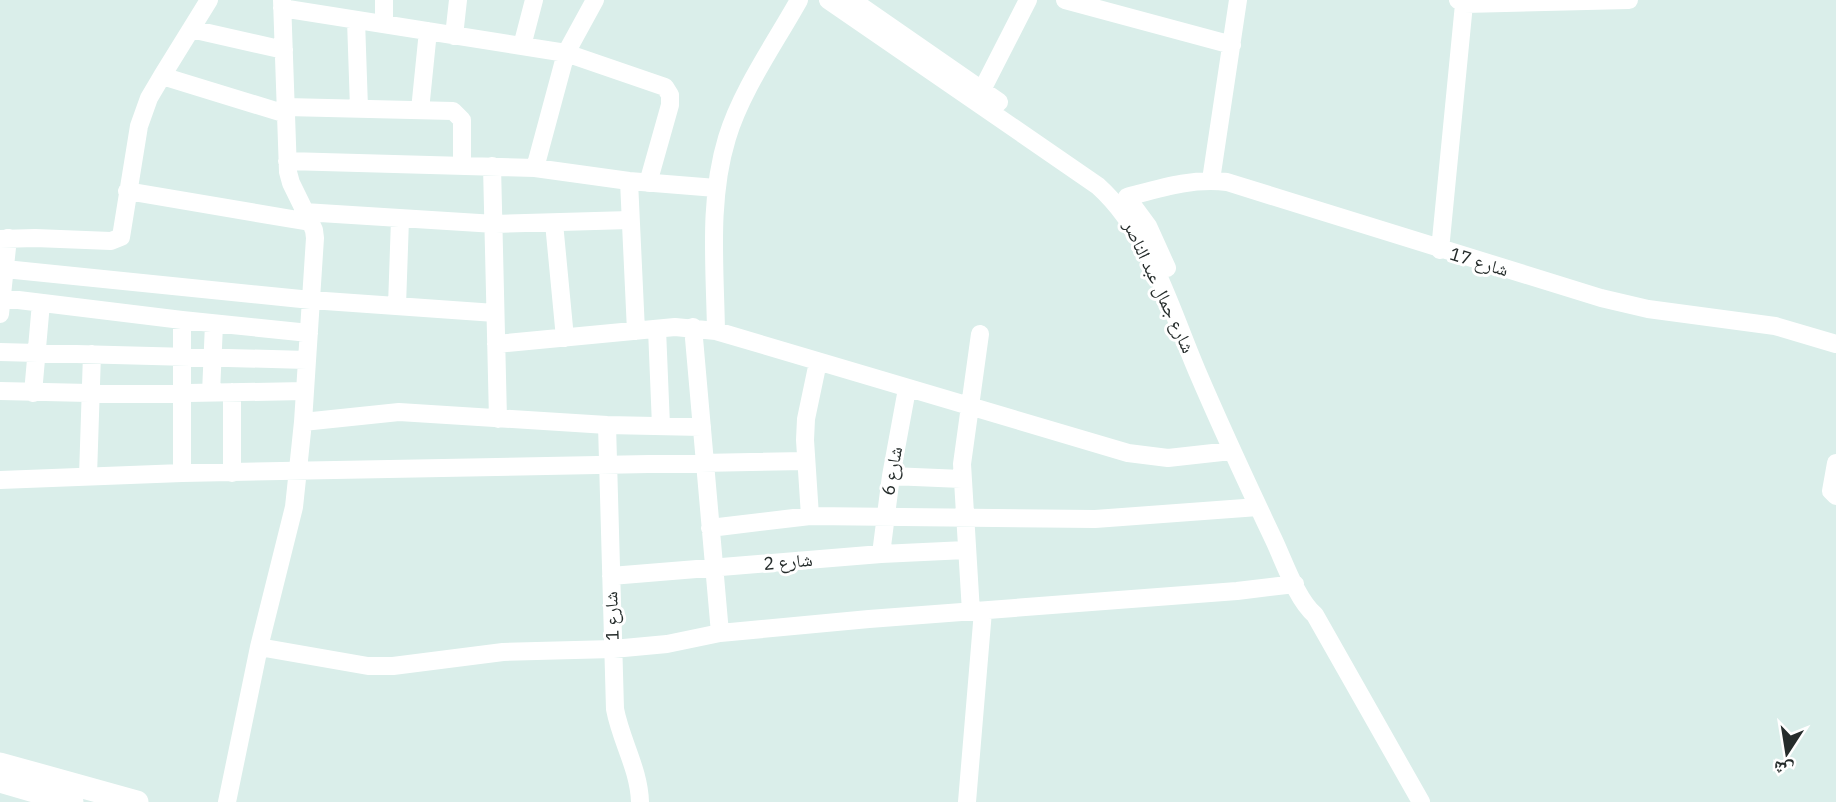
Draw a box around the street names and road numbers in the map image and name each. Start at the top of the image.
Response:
street label: شارع جمال عبد الناصر [1118,216,1200,357]
street label: شارع 17 [1447,242,1511,281]
street label: شارع 6 [876,445,907,497]
street label: شارع 2 [762,548,814,575]
street label: شارع 1 [599,591,624,641]

